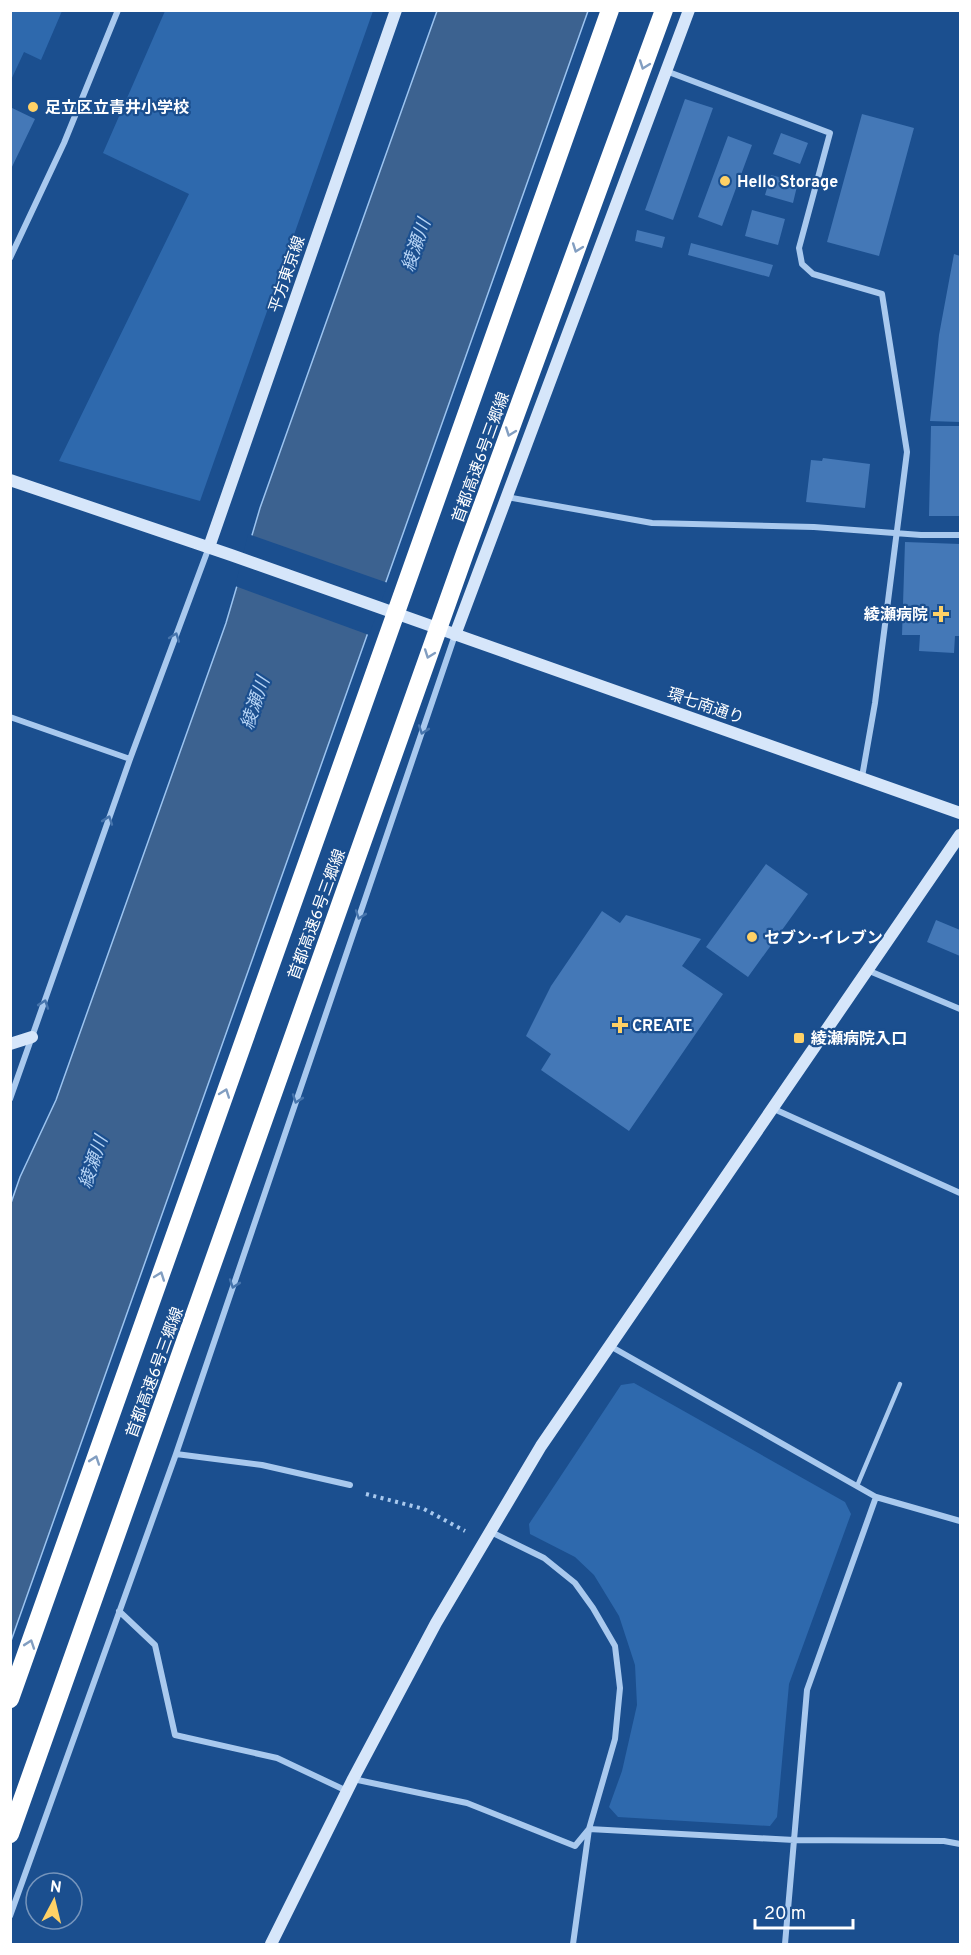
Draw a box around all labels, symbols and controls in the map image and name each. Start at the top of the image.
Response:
one-way arrow [638,60,651,70]
place label: 足立区立青井小学校 [45,98,189,119]
marker: 足立区立青井小学校 [26,100,40,114]
place label: Hello Storage [737,173,838,193]
marker: Hello Storage [718,174,732,188]
water label: 綾瀬川 [398,214,438,275]
street label: 平方東京線 [265,234,310,316]
one-way arrow [571,243,584,253]
street label: 首都高速6号三郷線 [449,390,515,526]
one-way arrow [504,426,517,436]
marker: 綾瀬病院 [932,605,950,623]
place label: 綾瀬病院 [864,606,928,626]
one-way arrow [168,632,180,643]
one-way arrow [424,649,437,659]
water label: 綾瀬川 [237,672,277,733]
street label: 環七南通り [664,684,746,729]
one-way arrow [417,724,430,735]
one-way arrow [101,815,114,826]
street label: 首都高速6号三郷線 [285,847,351,983]
one-way arrow [354,909,367,920]
place label: セブン-イレブン [764,929,883,949]
marker: セブン-イレブン [745,930,759,944]
one-way arrow [36,999,49,1010]
place label: CREATE [632,1017,693,1037]
marker: CREATE [613,1018,627,1032]
place label: 綾瀬病院入口 [811,1030,907,1050]
marker: 綾瀬病院入口 [792,1031,806,1045]
one-way arrow [218,1088,231,1098]
one-way arrow [292,1093,304,1104]
water label: 綾瀬川 [75,1131,115,1192]
one-way arrow [153,1271,166,1282]
one-way arrow [229,1278,241,1289]
street label: 首都高速6号三郷線 [123,1305,189,1441]
one-way arrow [88,1455,101,1466]
one-way arrow [23,1639,36,1650]
north arrow [24,1871,84,1931]
text: N [49,1877,63,1899]
scale bar [755,1892,852,1930]
text: 20 m [764,1903,806,1926]

